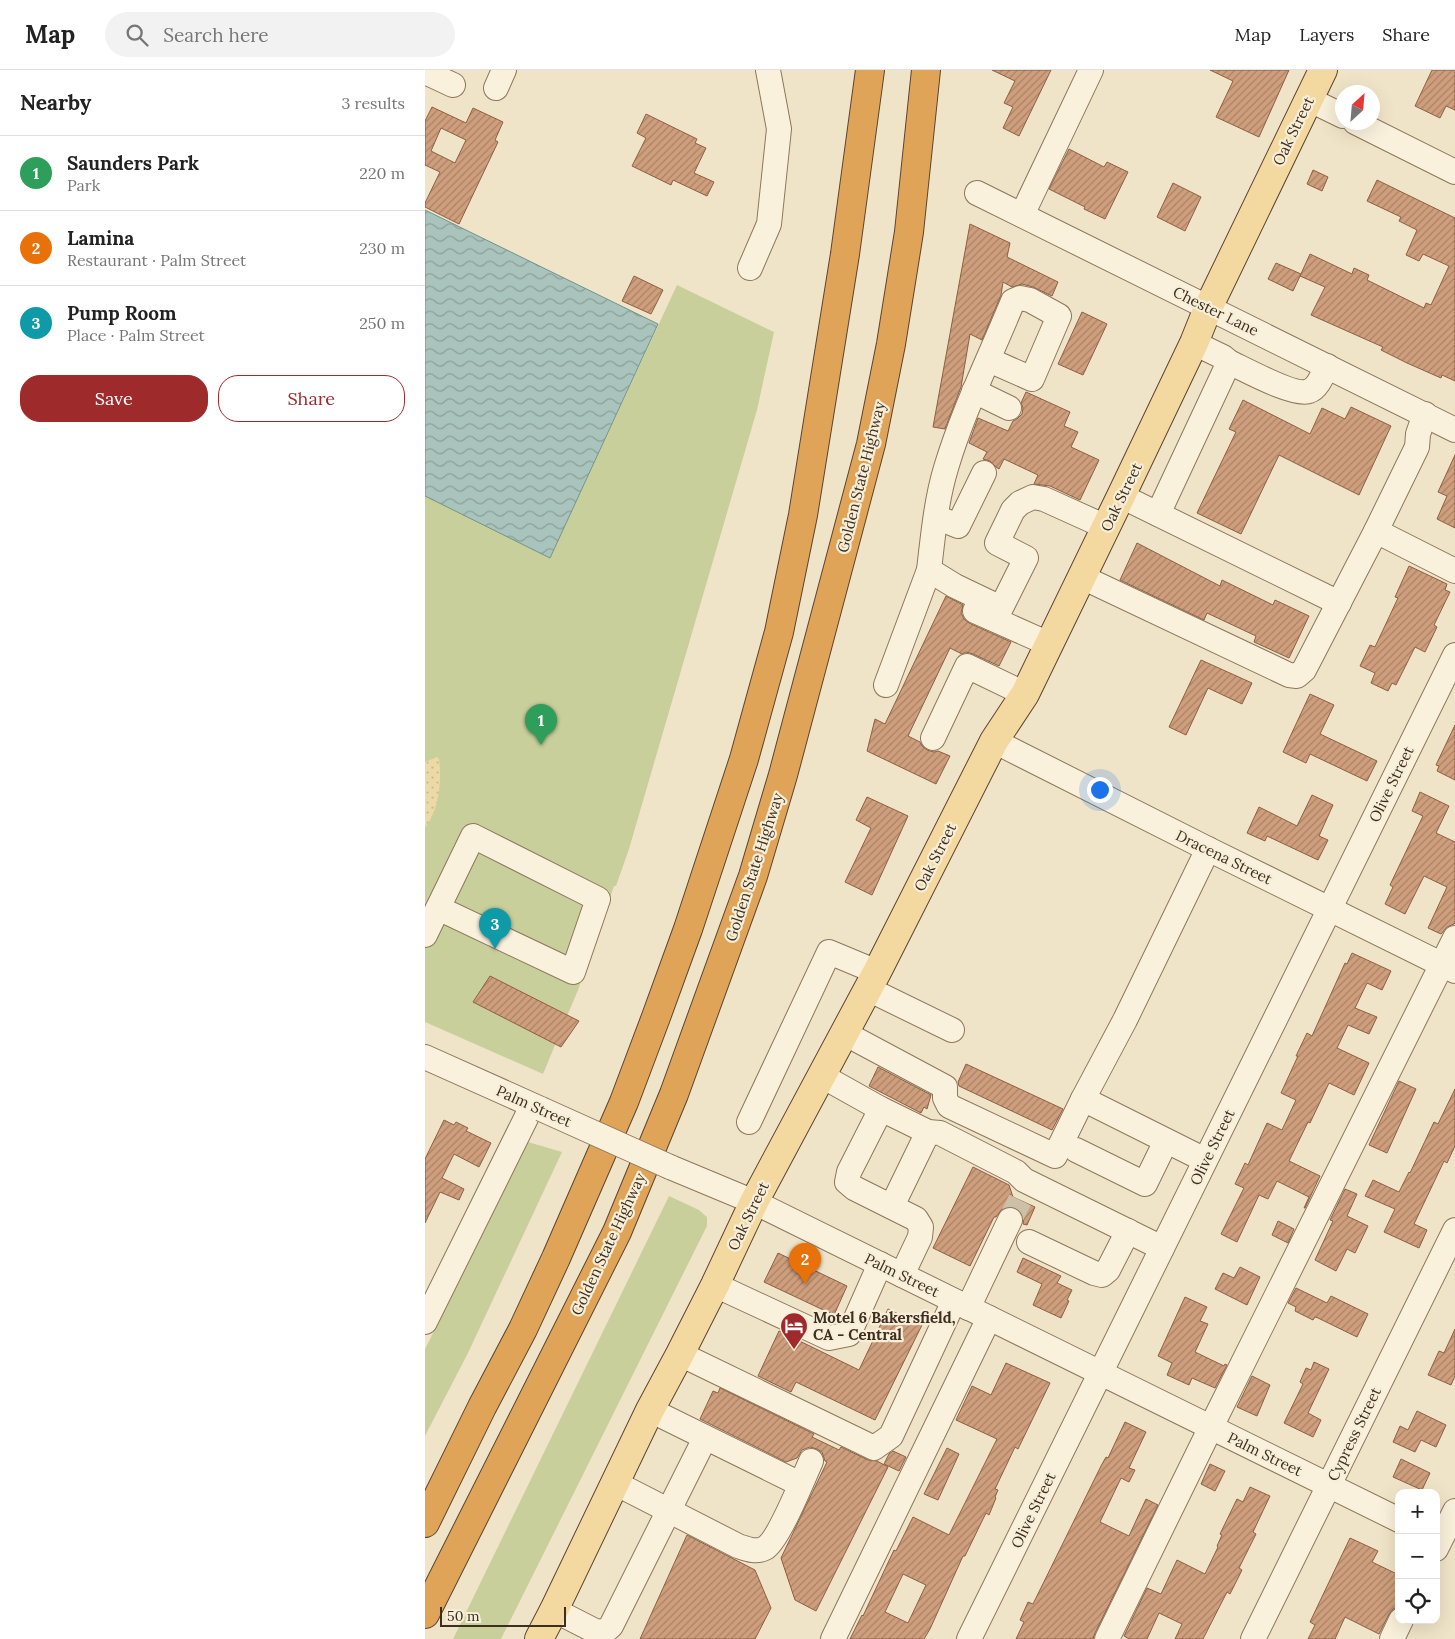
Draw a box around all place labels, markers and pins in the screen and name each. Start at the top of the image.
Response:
pin: 1 [525,704,557,745]
pin: 3 [479,908,511,949]
pin: 2 [789,1243,821,1284]
place label: Motel 6 Bakersfield, CA - Central [813,1308,956,1344]
hotel icon: Motel 6 Bakersfield, CA - Central [779,1311,809,1350]

